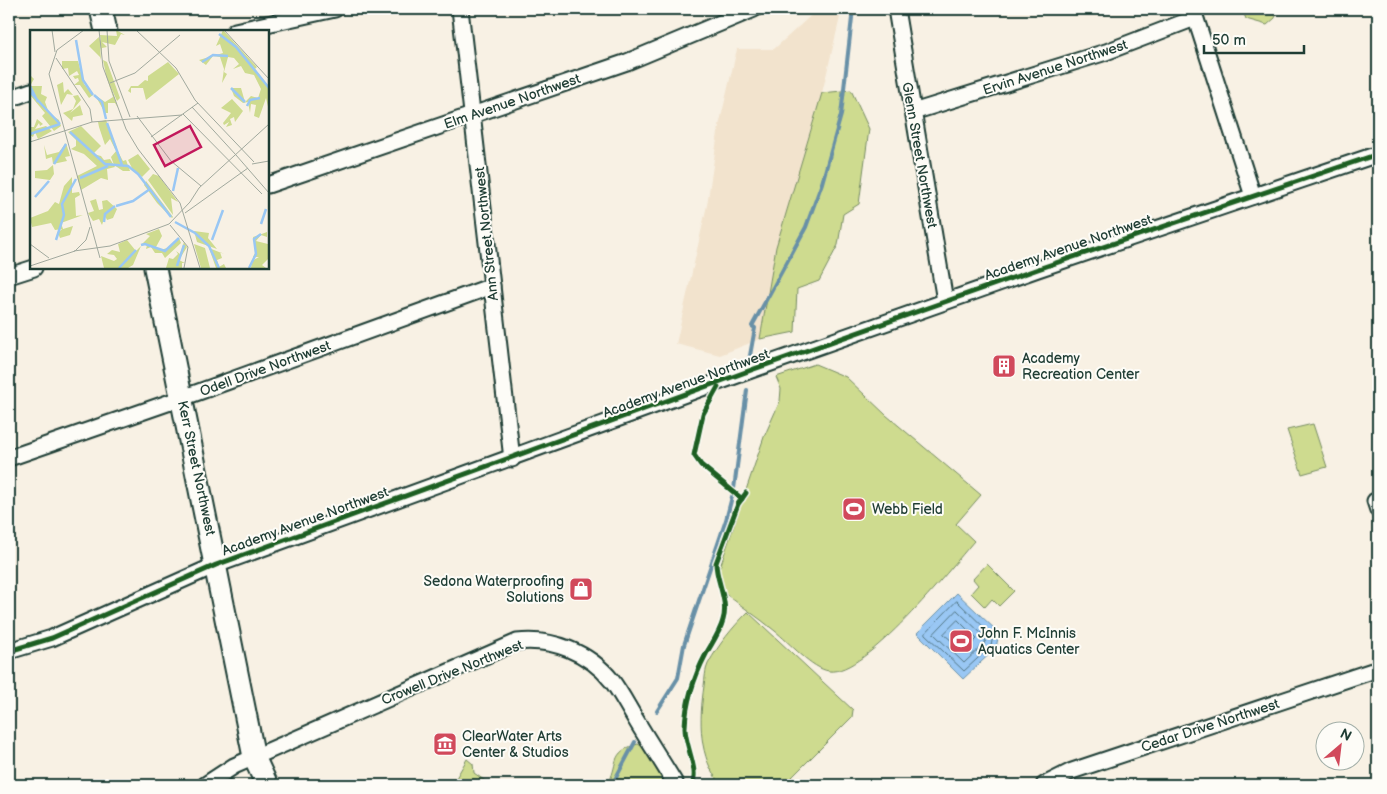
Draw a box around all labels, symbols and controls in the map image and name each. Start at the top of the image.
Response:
scale bar [1204,22,1304,54]
inset map [30,30,269,269]
text: 50 m [1212,31,1246,50]
street label: Ervin Avenue Northwest [981,36,1130,99]
street label: Elm Avenue Northwest [442,70,583,133]
street label: Glenn Street Northwest [898,81,941,230]
street label: Ann Street Northwest [471,165,502,302]
street label: Academy Avenue Northwest [982,211,1155,284]
street label: Odell Drive Northwest [197,337,334,400]
street label: Academy Avenue Northwest [601,345,772,422]
place label: Academy Recreation Center [1022,350,1140,383]
building icon: Academy Recreation Center [991,353,1017,379]
street label: Kerr Street Northwest [174,399,219,538]
street label: Academy Avenue Northwest [220,483,391,560]
sports icon: Webb Field [841,496,867,522]
place label: Webb Field [872,501,943,518]
place label: Sedona Waterproofing Solutions [424,573,564,606]
shop icon: Sedona Waterproofing Solutions [568,576,594,602]
place label: John F. McInnis Aquatics Center [978,625,1080,658]
sports icon: John F. McInnis Aquatics Center [948,628,974,654]
street label: Crowell Drive Northwest [379,636,526,709]
street label: Cedar Drive Northwest [1139,695,1282,756]
north arrow [1314,722,1364,772]
text: N [1337,725,1355,745]
place label: ClearWater Arts Center & Studios [462,728,569,761]
museum icon: ClearWater Arts Center & Studios [432,731,458,757]

